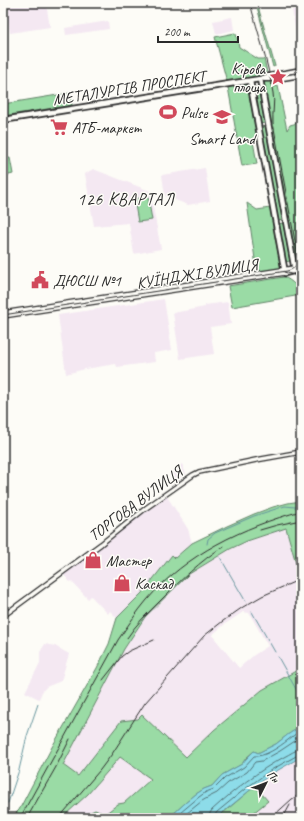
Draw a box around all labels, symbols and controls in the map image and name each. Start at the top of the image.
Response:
scale bar [158,18,238,44]
text: 200 m [164,24,191,40]
place label: Кірова площа [231,59,267,97]
street label: МЕТАЛУРГІВ ПРОСПЕКТ [51,65,210,110]
place icon: Кірова площа [268,67,288,87]
sports icon: Pulse [158,102,178,122]
place label: Pulse [181,103,209,123]
school or university icon: Smart Land [212,107,232,127]
supermarket icon: АТБ-маркет [49,117,69,137]
place label: АТБ-маркет [72,118,143,138]
place label: Smart Land [189,129,257,149]
district label: 126 КВАРТАЛ [77,189,175,210]
street label: КУЇНДЖІ ВУЛИЦЯ [135,254,262,293]
public building icon: ДЮСШ №1 [30,270,50,290]
place label: ДЮСШ №1 [53,271,122,291]
street label: ТОРГОВА ВУЛИЦЯ [85,461,188,546]
shop icon: Мастер [83,550,103,570]
place label: Мастер [106,551,152,571]
shop icon: Каскад [112,573,132,593]
place label: Каскад [135,574,174,594]
north arrow [246,763,286,803]
text: Пн [264,767,283,786]

